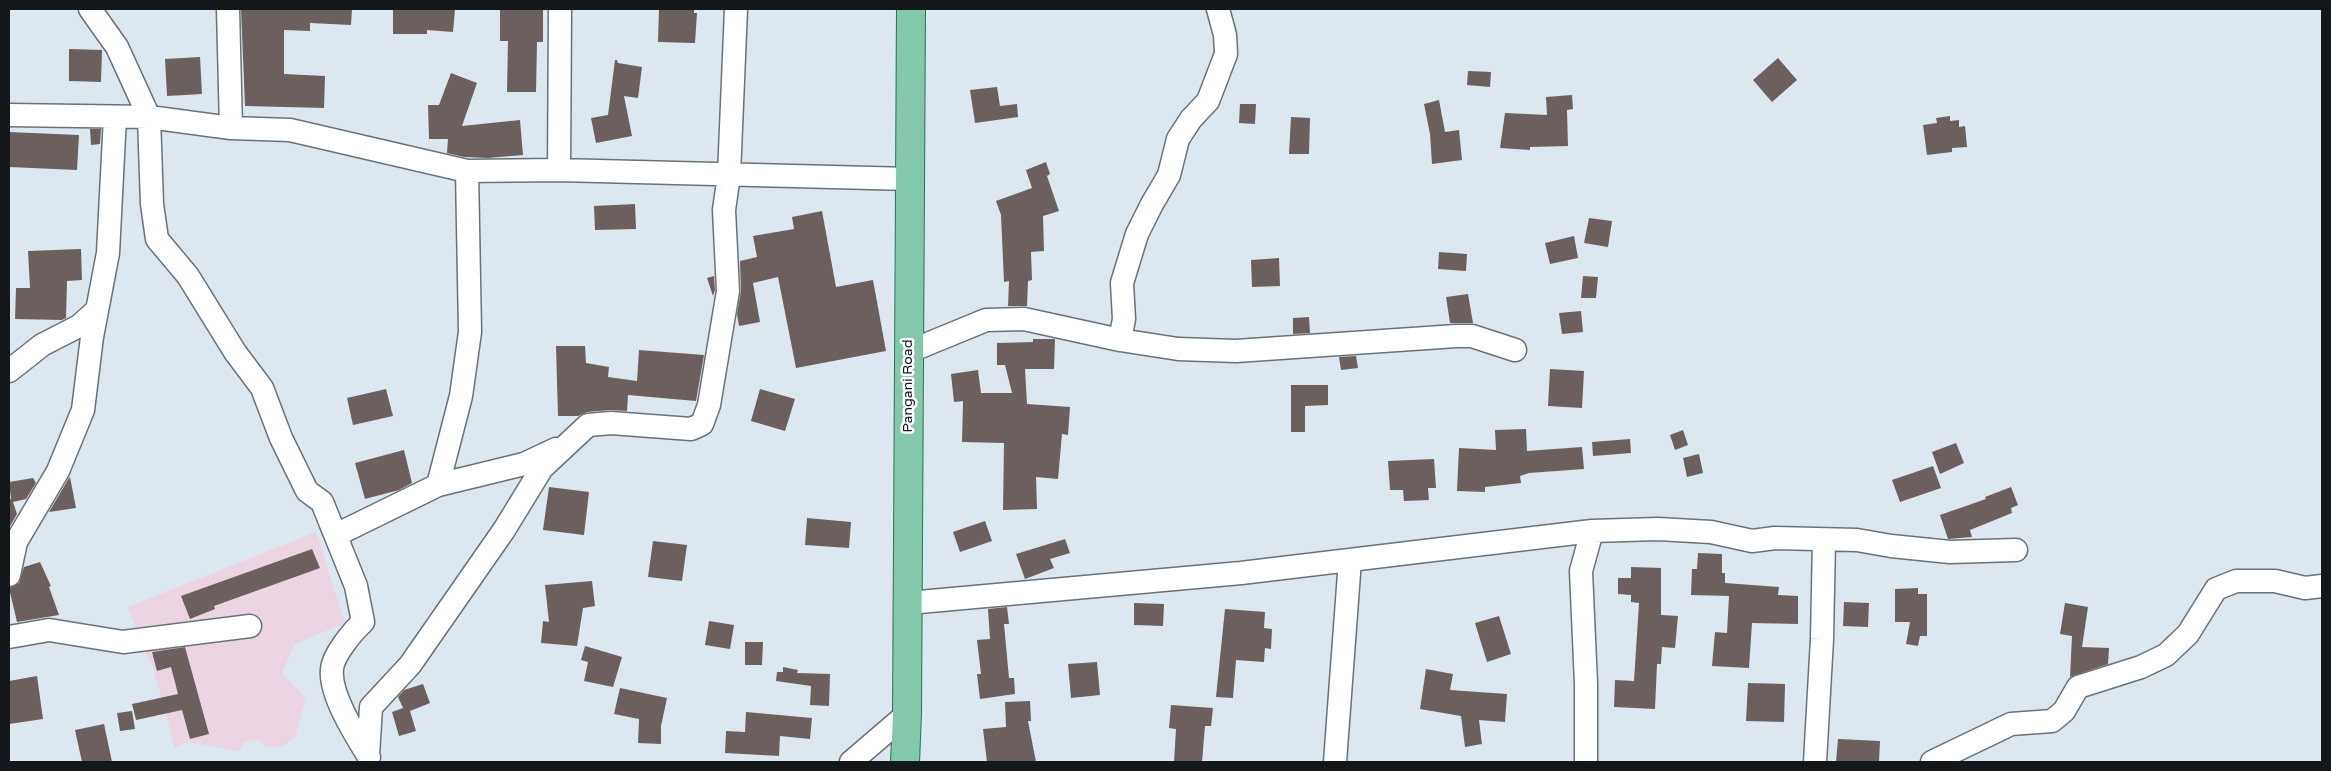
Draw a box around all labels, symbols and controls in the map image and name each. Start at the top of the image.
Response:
street label: Pangani Road [900,340,916,432]

